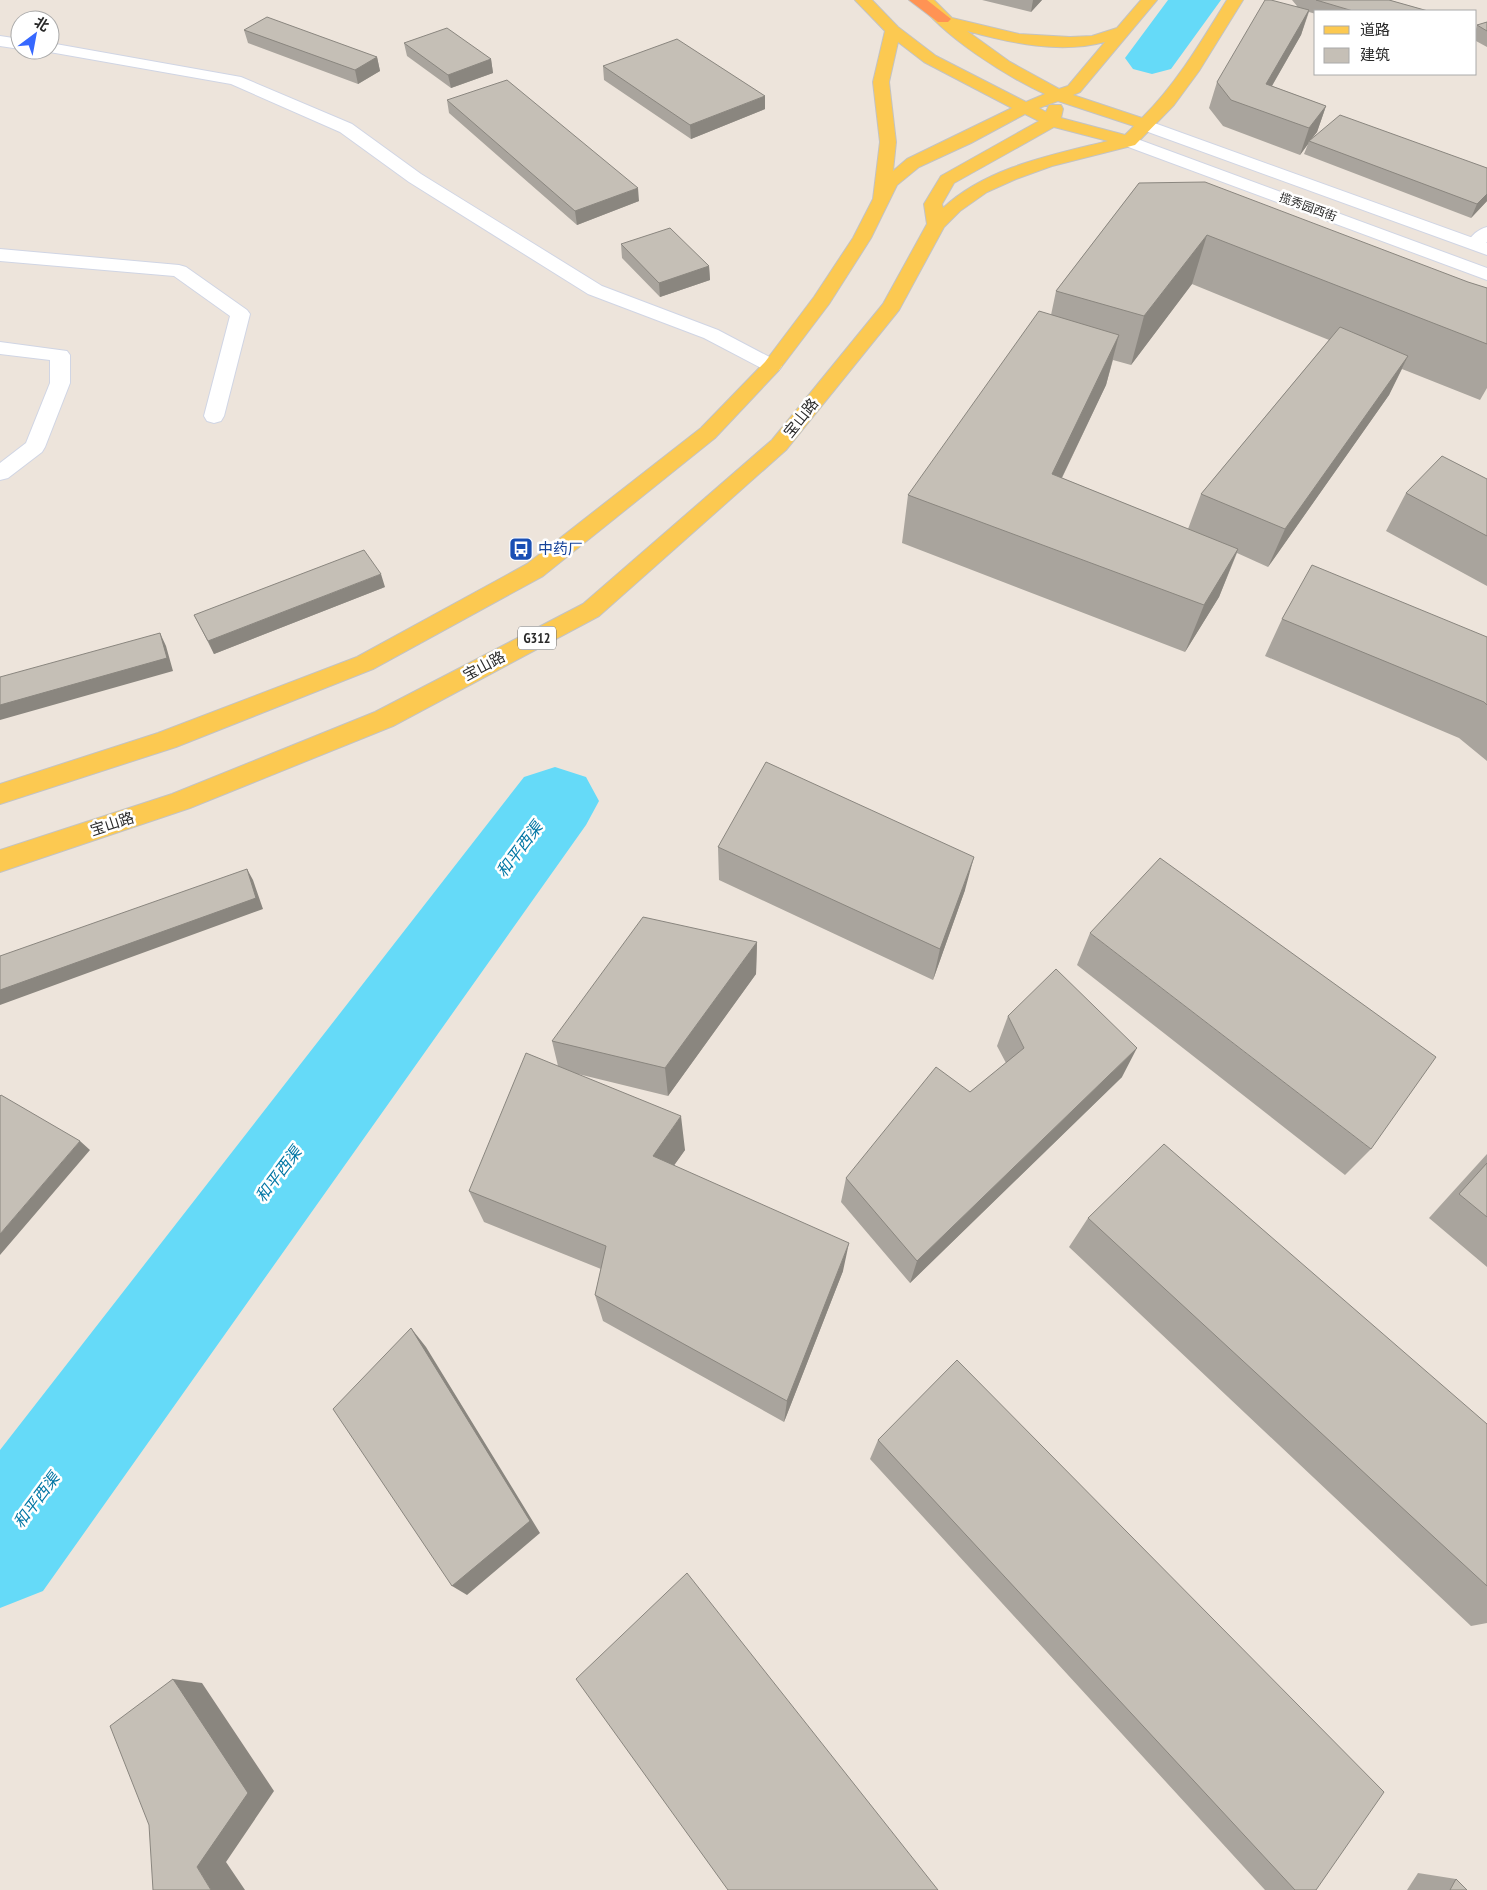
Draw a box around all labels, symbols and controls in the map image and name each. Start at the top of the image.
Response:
north arrow [10,10,60,60]
legend [1314,10,1477,75]
text: 北 [31,13,53,35]
text: 道路 [1360,20,1390,39]
text: 建筑 [1360,45,1390,64]
street label: 揽秀园西街 [1277,189,1339,224]
street label: 宝山路 [779,394,822,441]
bus stop icon: 中药厂 [508,536,534,562]
place label: 中药厂 [538,539,583,558]
road number: G312 [518,626,556,650]
street label: 宝山路 [459,647,508,685]
street label: 宝山路 [88,808,136,840]
water label: 和平西渠 [492,816,547,881]
water label: 和平西渠 [251,1141,306,1206]
water label: 和平西渠 [9,1467,64,1532]

